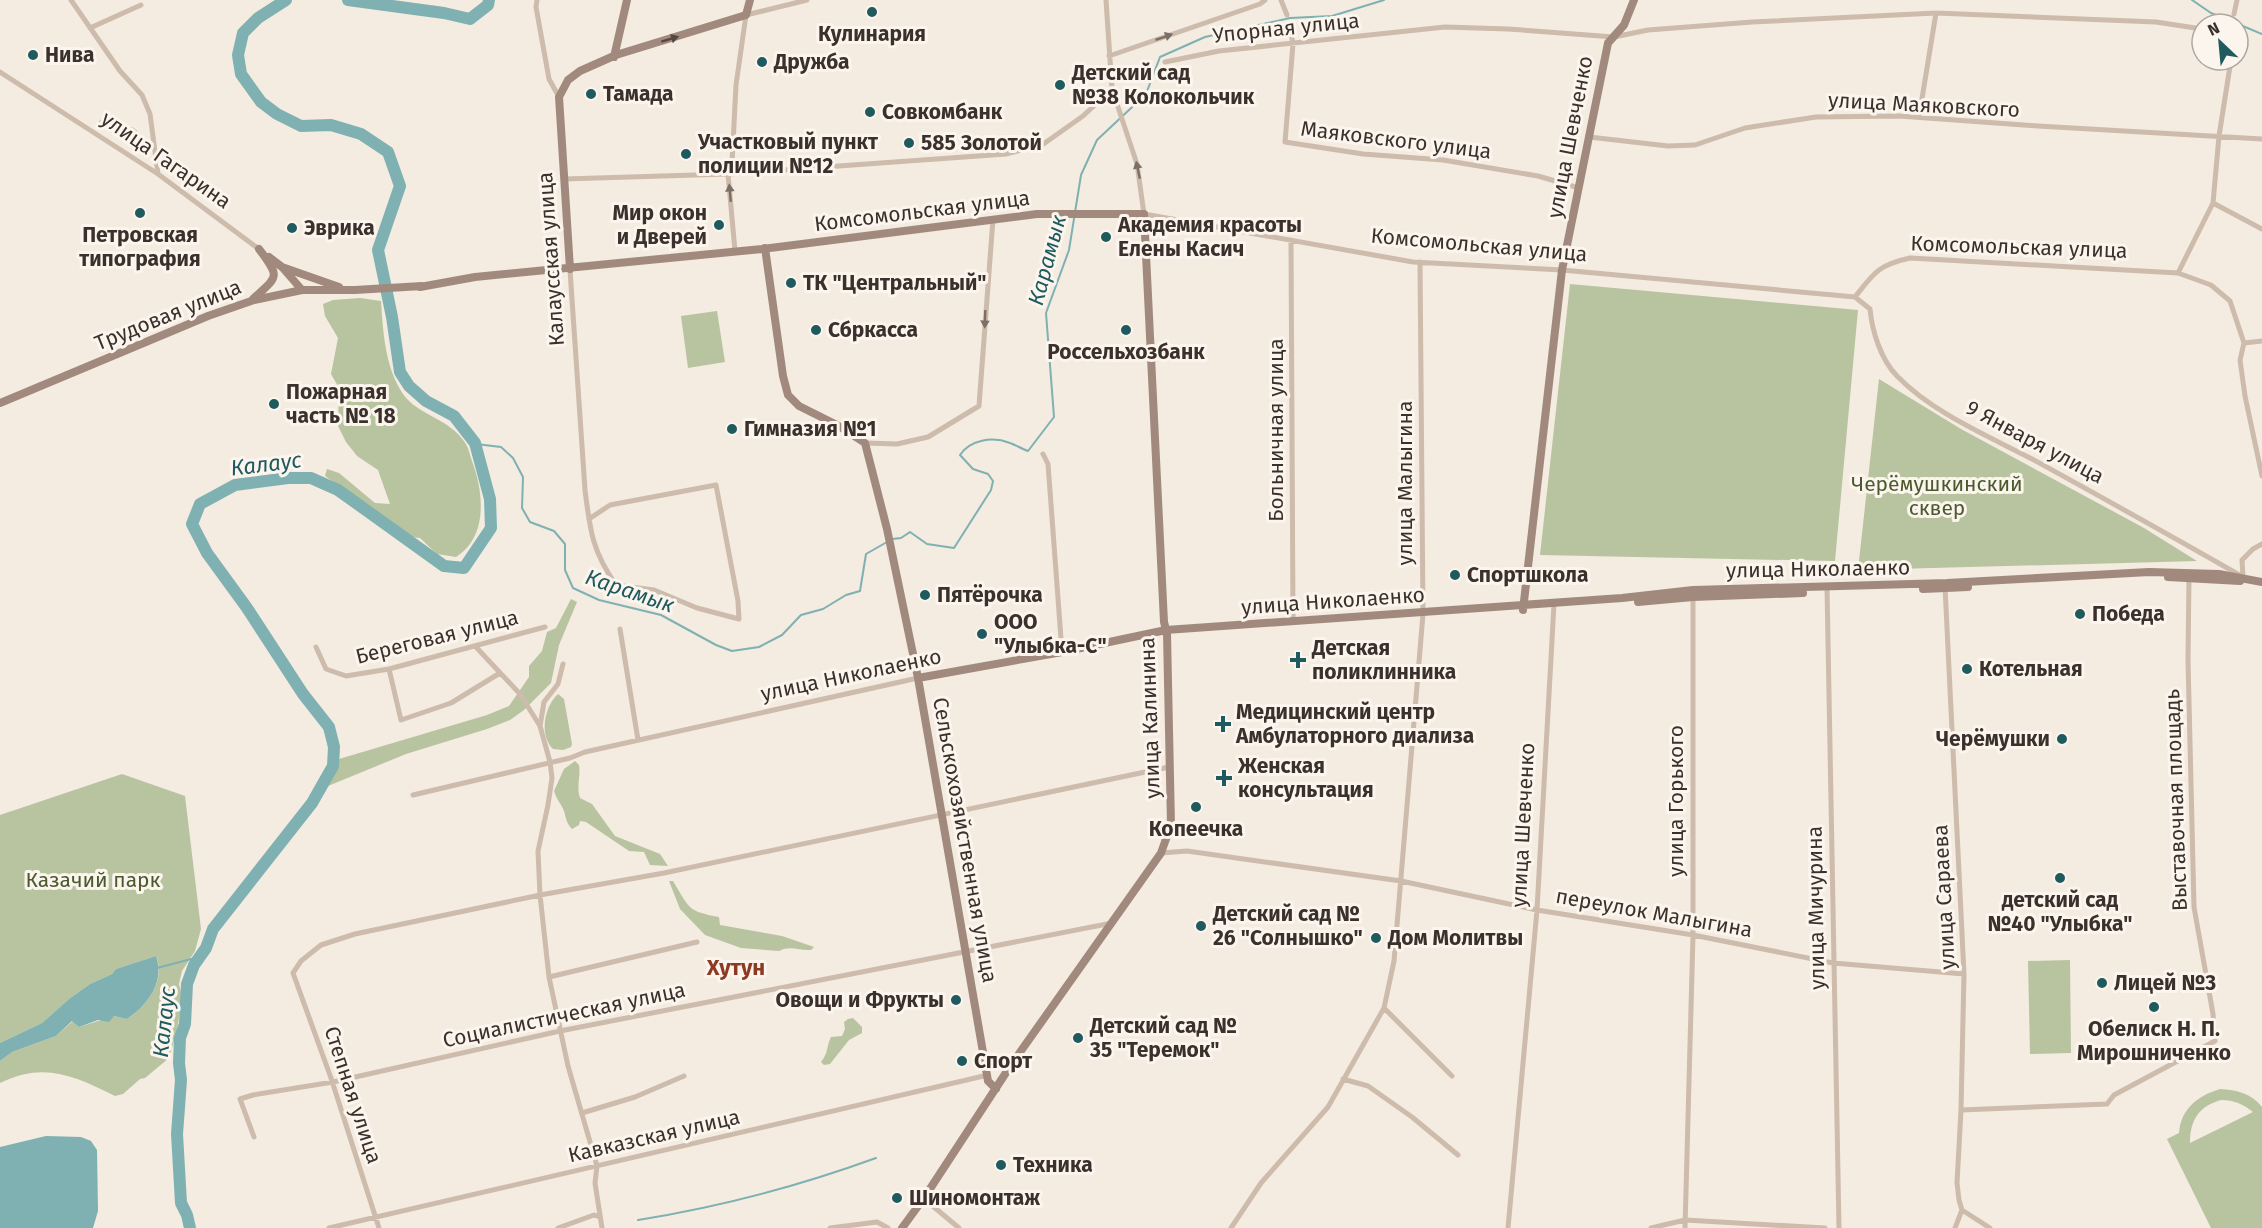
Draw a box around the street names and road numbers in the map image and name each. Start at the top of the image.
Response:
street label: Упорная улица [1211,7,1361,49]
street label: улица Шевченко [1542,54,1598,220]
street label: улица Маяковского [1827,87,2021,123]
street label: улица Гагарина [96,106,236,214]
street label: Маяковского улица [1299,115,1493,165]
street label: Калаусская улица [532,171,570,347]
street label: Комсомольская улица [813,185,1031,237]
street label: Комсомольская улица [1370,223,1588,267]
street label: Комсомольская улица [1910,230,2128,264]
street label: Трудовая улица [91,274,245,356]
street label: Больничная улица [1263,338,1289,522]
street label: 9 Января улица [1961,395,2109,489]
street label: улица Малыгина [1392,401,1418,565]
street label: улица Николаенко [1726,554,1910,584]
street label: улица Николаенко [1240,582,1426,620]
street label: Береговая улица [353,604,521,670]
street label: улица Калинина [1134,637,1166,799]
street label: улица Николаенко [758,643,944,707]
street label: Выставочная площадь [2159,688,2193,912]
street label: Сельскохозяйственная улица [927,695,1003,985]
street label: улица Горького [1663,725,1689,877]
street label: улица Шевченко [1506,742,1540,908]
street label: улица Сараева [1927,824,1961,970]
street label: улица Мичурина [1802,826,1830,990]
street label: переулок Малыгина [1554,883,1754,943]
street label: Социалистическая улица [440,977,688,1053]
street label: Степная улица [319,1023,387,1167]
street label: Кавказская улица [566,1104,742,1168]

